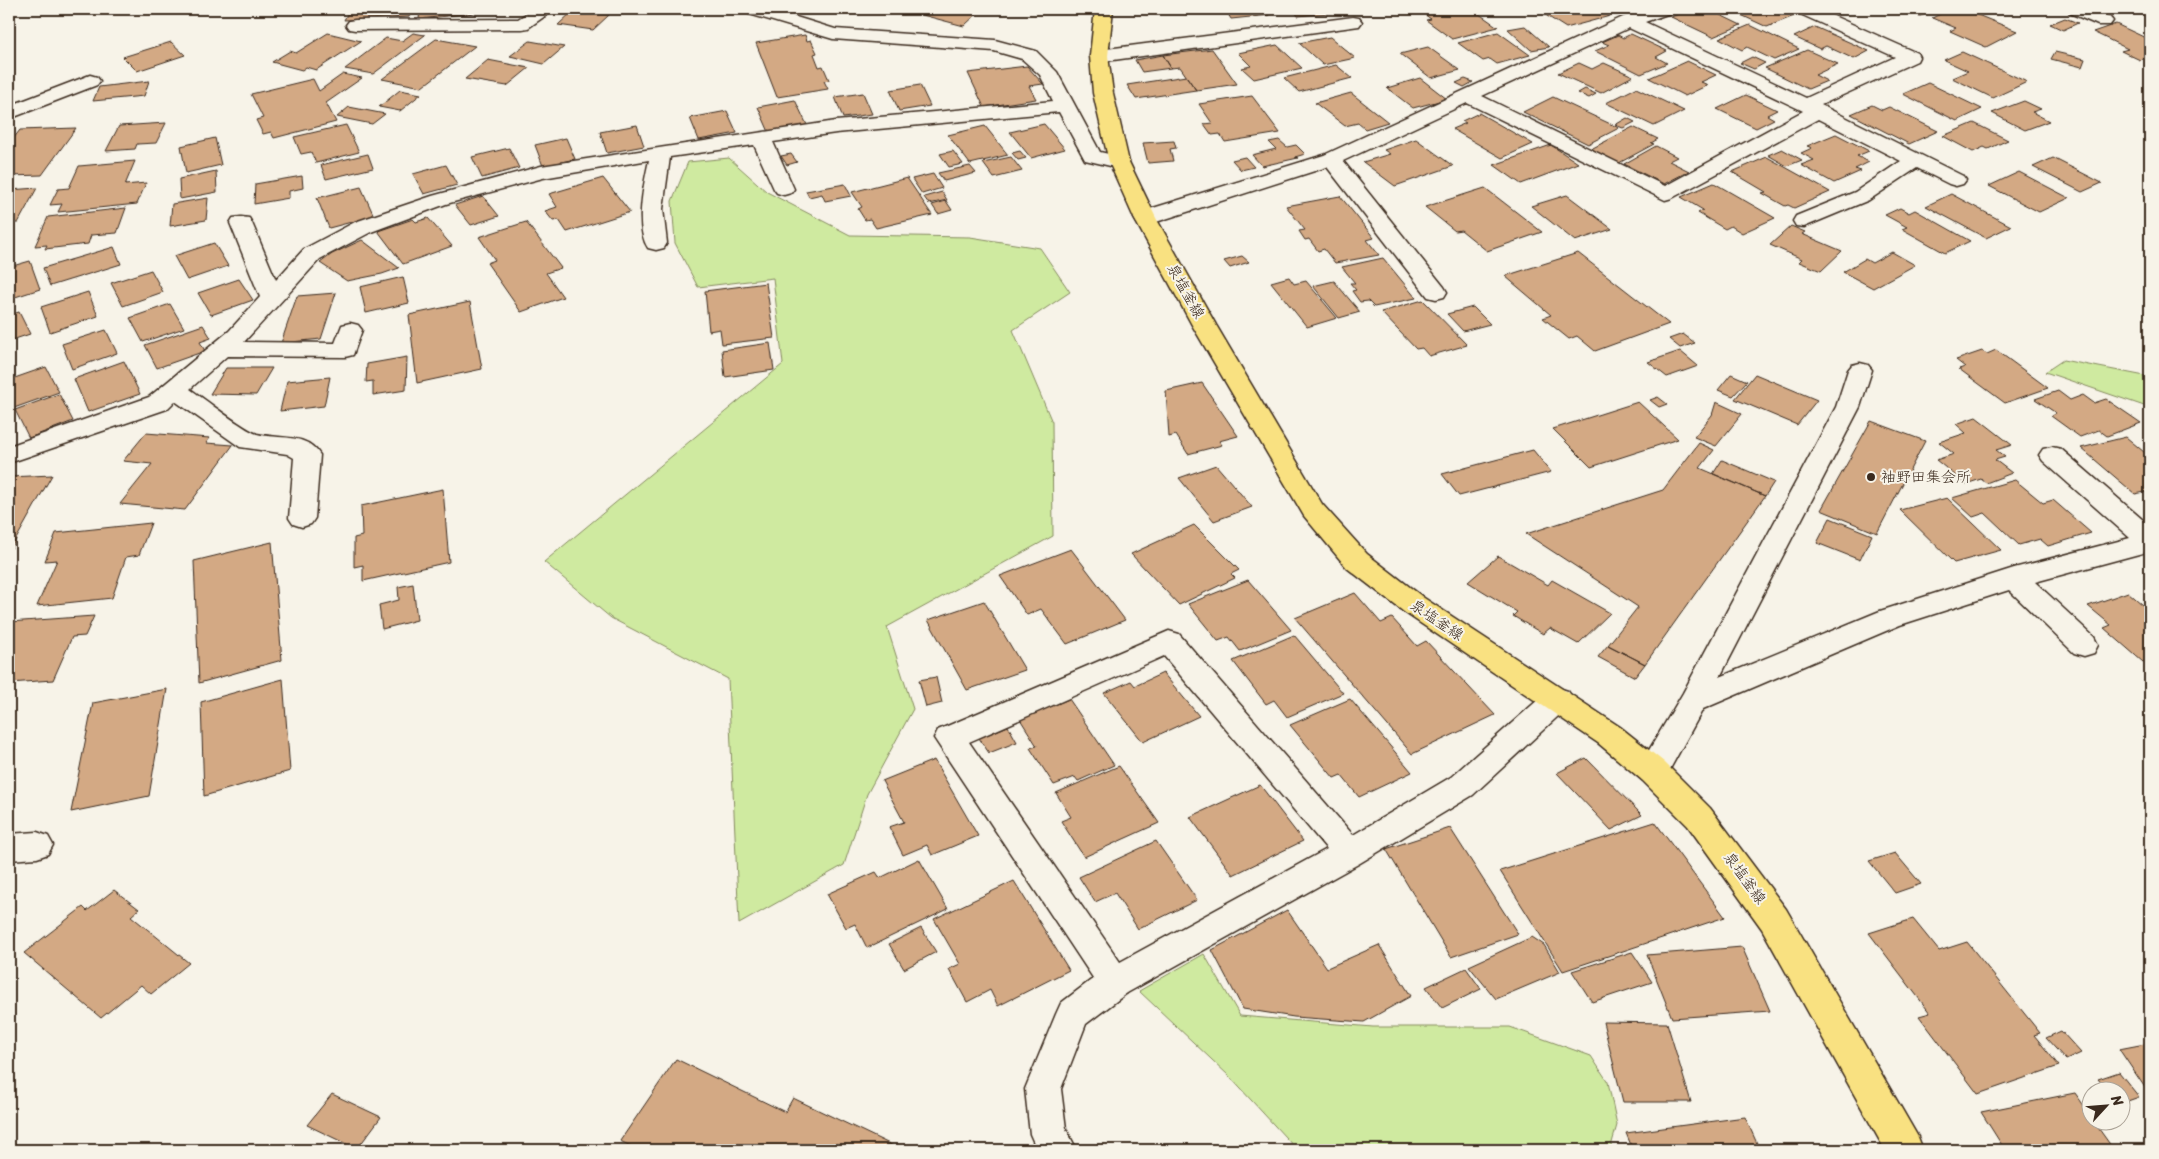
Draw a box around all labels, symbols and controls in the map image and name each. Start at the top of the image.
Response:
street label: 泉塩釜線 [1160,258,1212,324]
place label: 袖野田集会所 [1881,464,1971,490]
marker: 袖野田集会所 [1865,471,1877,483]
street label: 泉塩釜線 [1405,592,1469,648]
street label: 泉塩釜線 [1717,846,1773,910]
north arrow [2082,1082,2132,1132]
text: N [2103,1090,2131,1111]

